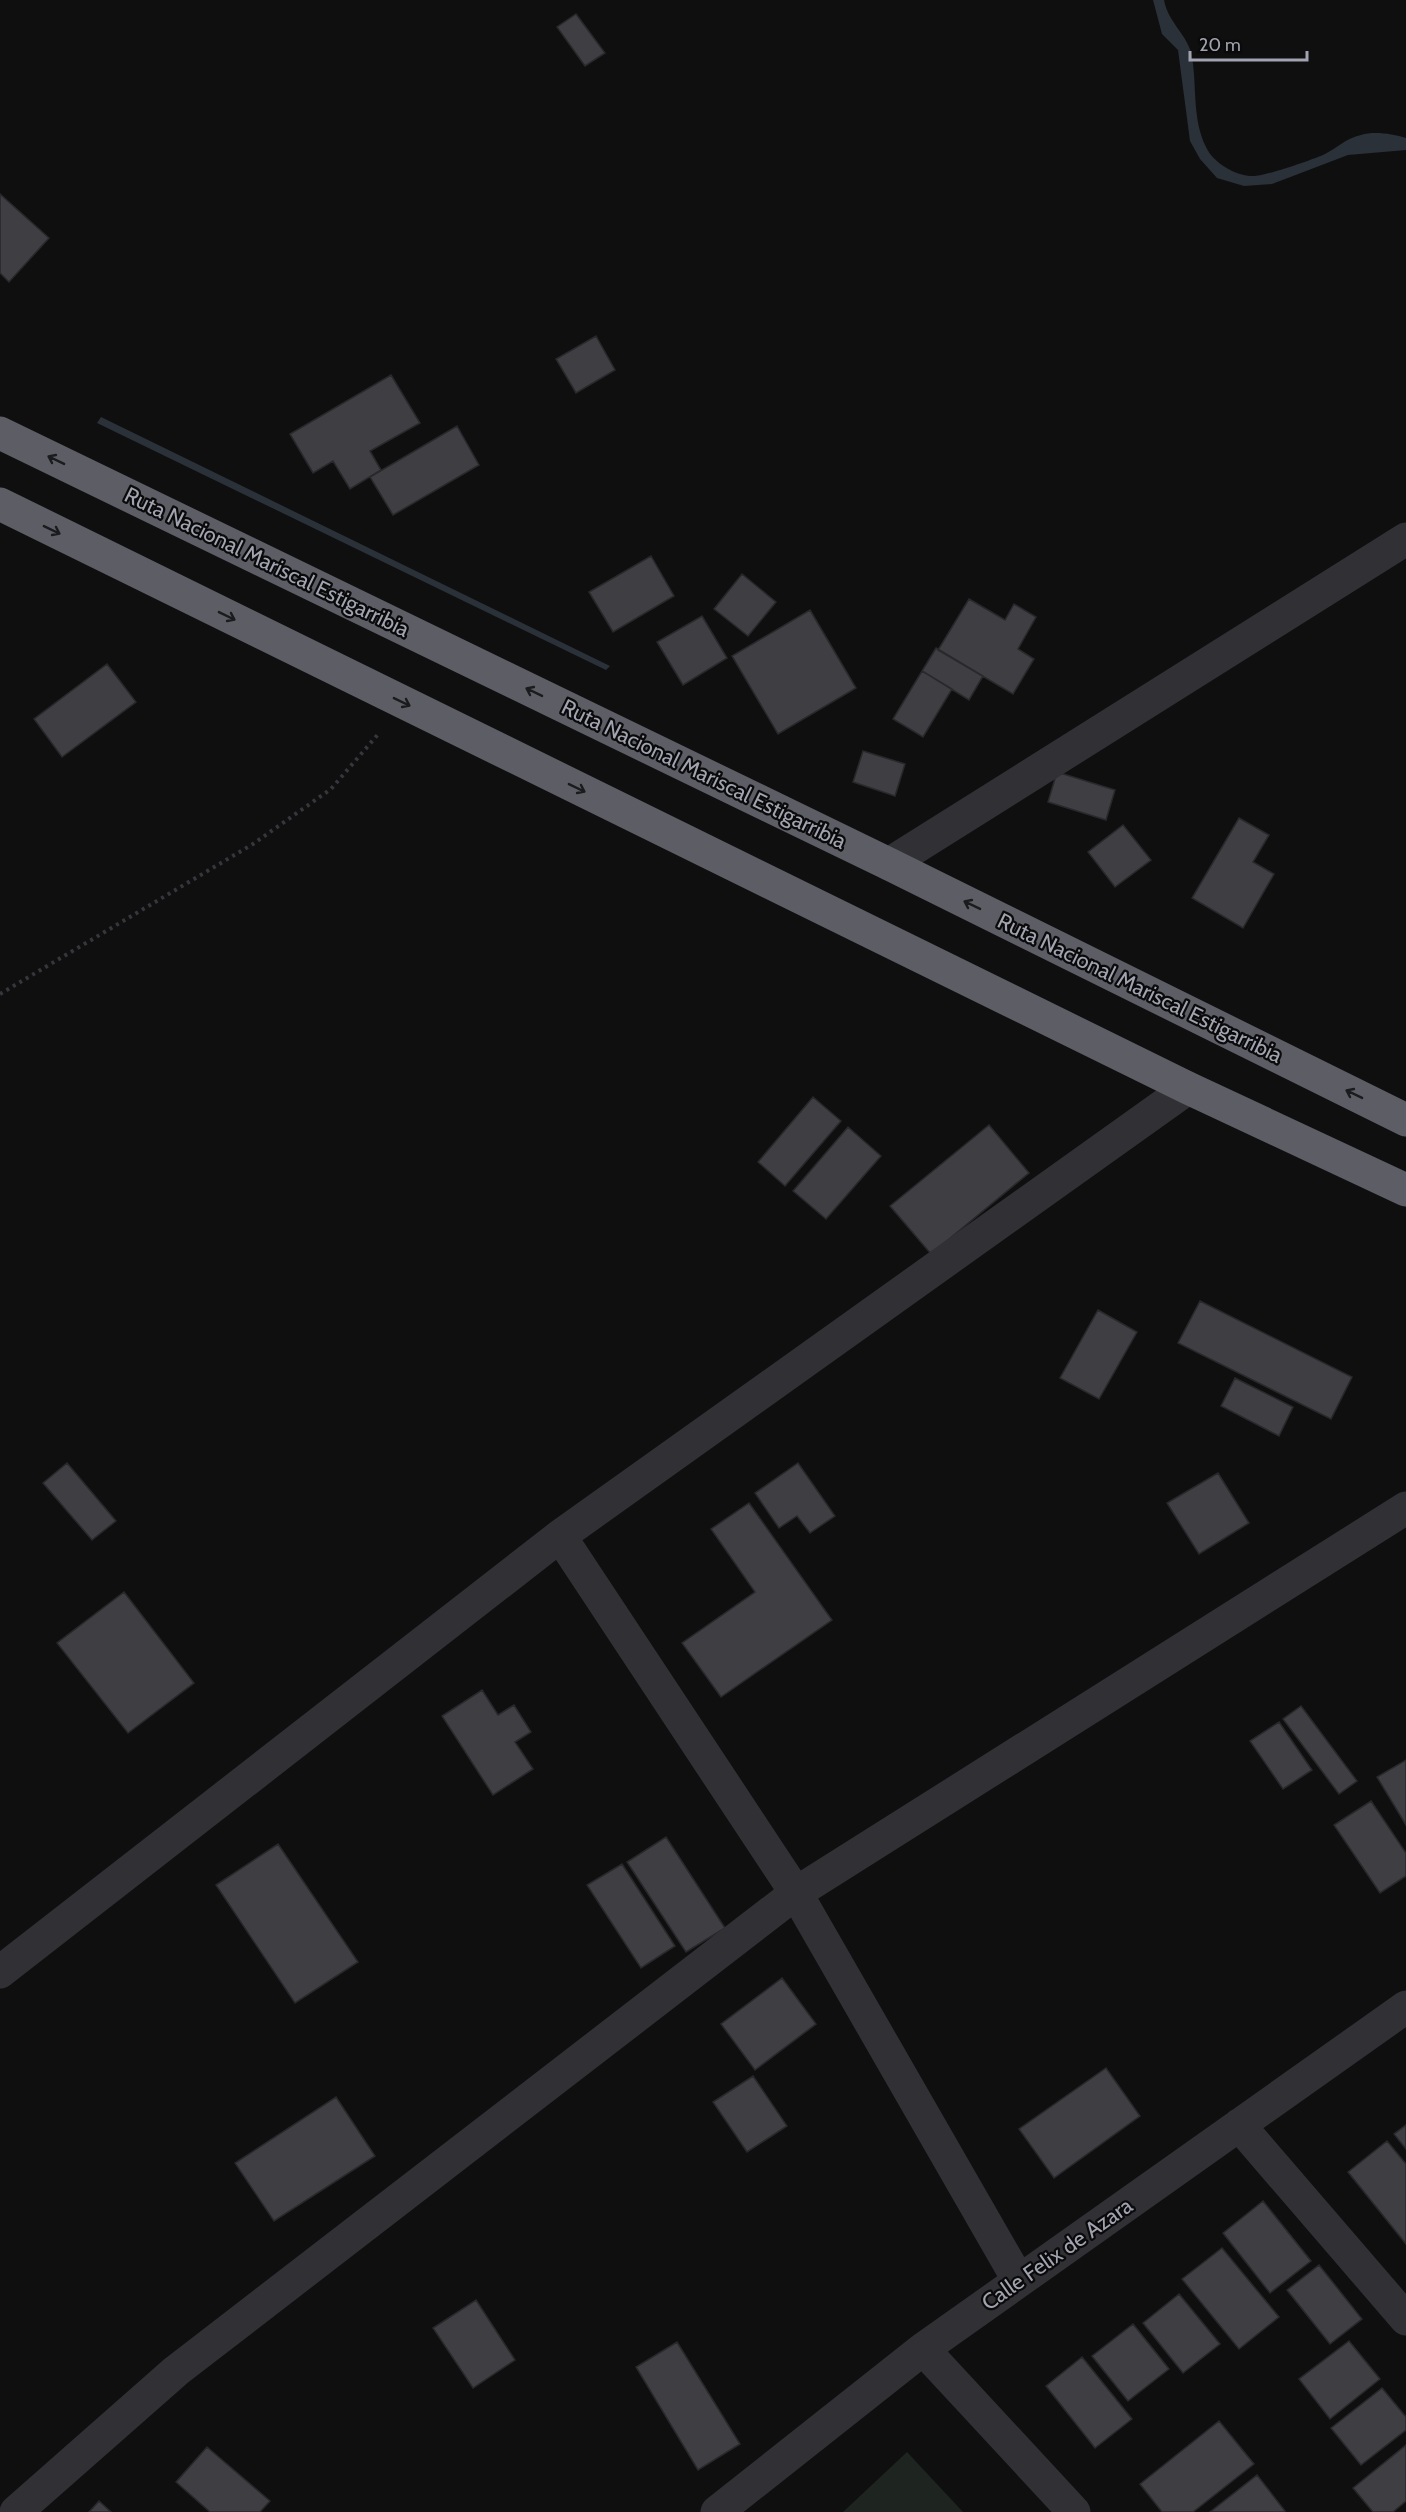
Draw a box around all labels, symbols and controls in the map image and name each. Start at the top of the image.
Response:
scale bar [1190,24,1307,62]
text: 20 m [1199,34,1241,56]
one-way arrow [48,453,66,465]
street label: Ruta Nacional Mariscal Estigarribia [120,481,414,643]
one-way arrow [43,525,61,536]
one-way arrow [218,611,236,622]
one-way arrow [525,685,543,697]
street label: Ruta Nacional Mariscal Estigarribia [557,693,851,855]
one-way arrow [393,697,411,708]
one-way arrow [568,783,586,795]
one-way arrow [963,898,981,910]
street label: Ruta Nacional Mariscal Estigarribia [993,907,1287,1069]
one-way arrow [1345,1088,1363,1099]
street label: Calle Felix de Azara [976,2192,1138,2316]

